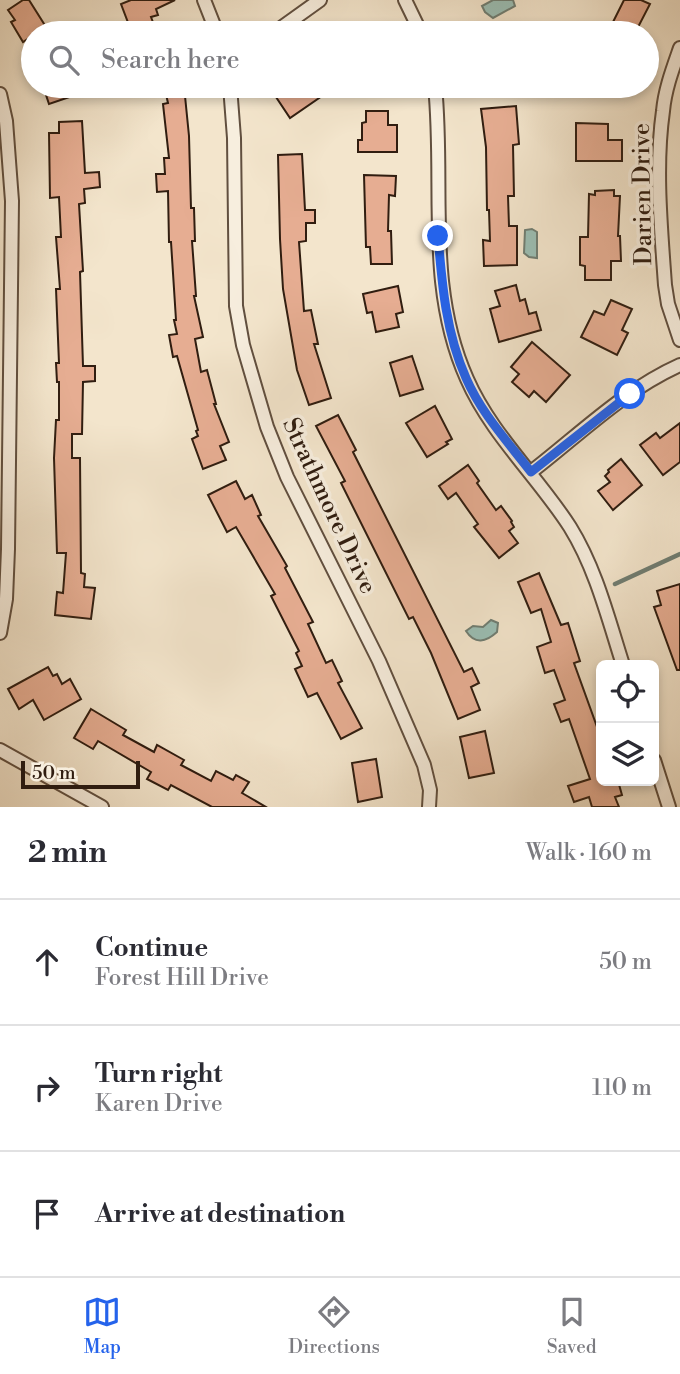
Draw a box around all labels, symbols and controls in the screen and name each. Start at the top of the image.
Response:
search box [21,21,659,98]
icon: search [45,41,83,79]
text: Search here [101,44,240,76]
street label: Darien Drive [627,123,659,265]
route end [422,220,453,251]
route start [614,378,645,409]
street label: Strathmore Drive [275,413,383,599]
map controls [596,660,659,786]
button: locate [596,660,659,723]
button: layers [596,723,659,786]
scale bar [21,758,140,790]
text: 50 m [32,761,76,785]
text: 2 min [28,834,107,872]
text: Walk · 160 m [526,839,652,867]
text: Continue [95,932,208,964]
icon: ahead [28,943,66,981]
text: 50 m [599,948,652,976]
text: Forest Hill Drive [95,964,269,992]
text: Turn right [95,1058,223,1090]
icon: right [28,1069,66,1107]
text: 110 m [592,1074,652,1102]
text: Karen Drive [95,1090,223,1118]
icon: arrive [28,1195,66,1233]
text: Arrive at destination [95,1198,345,1230]
tab: Map [83,1293,121,1359]
tab: Directions [288,1293,380,1359]
tab: Saved [547,1293,597,1359]

